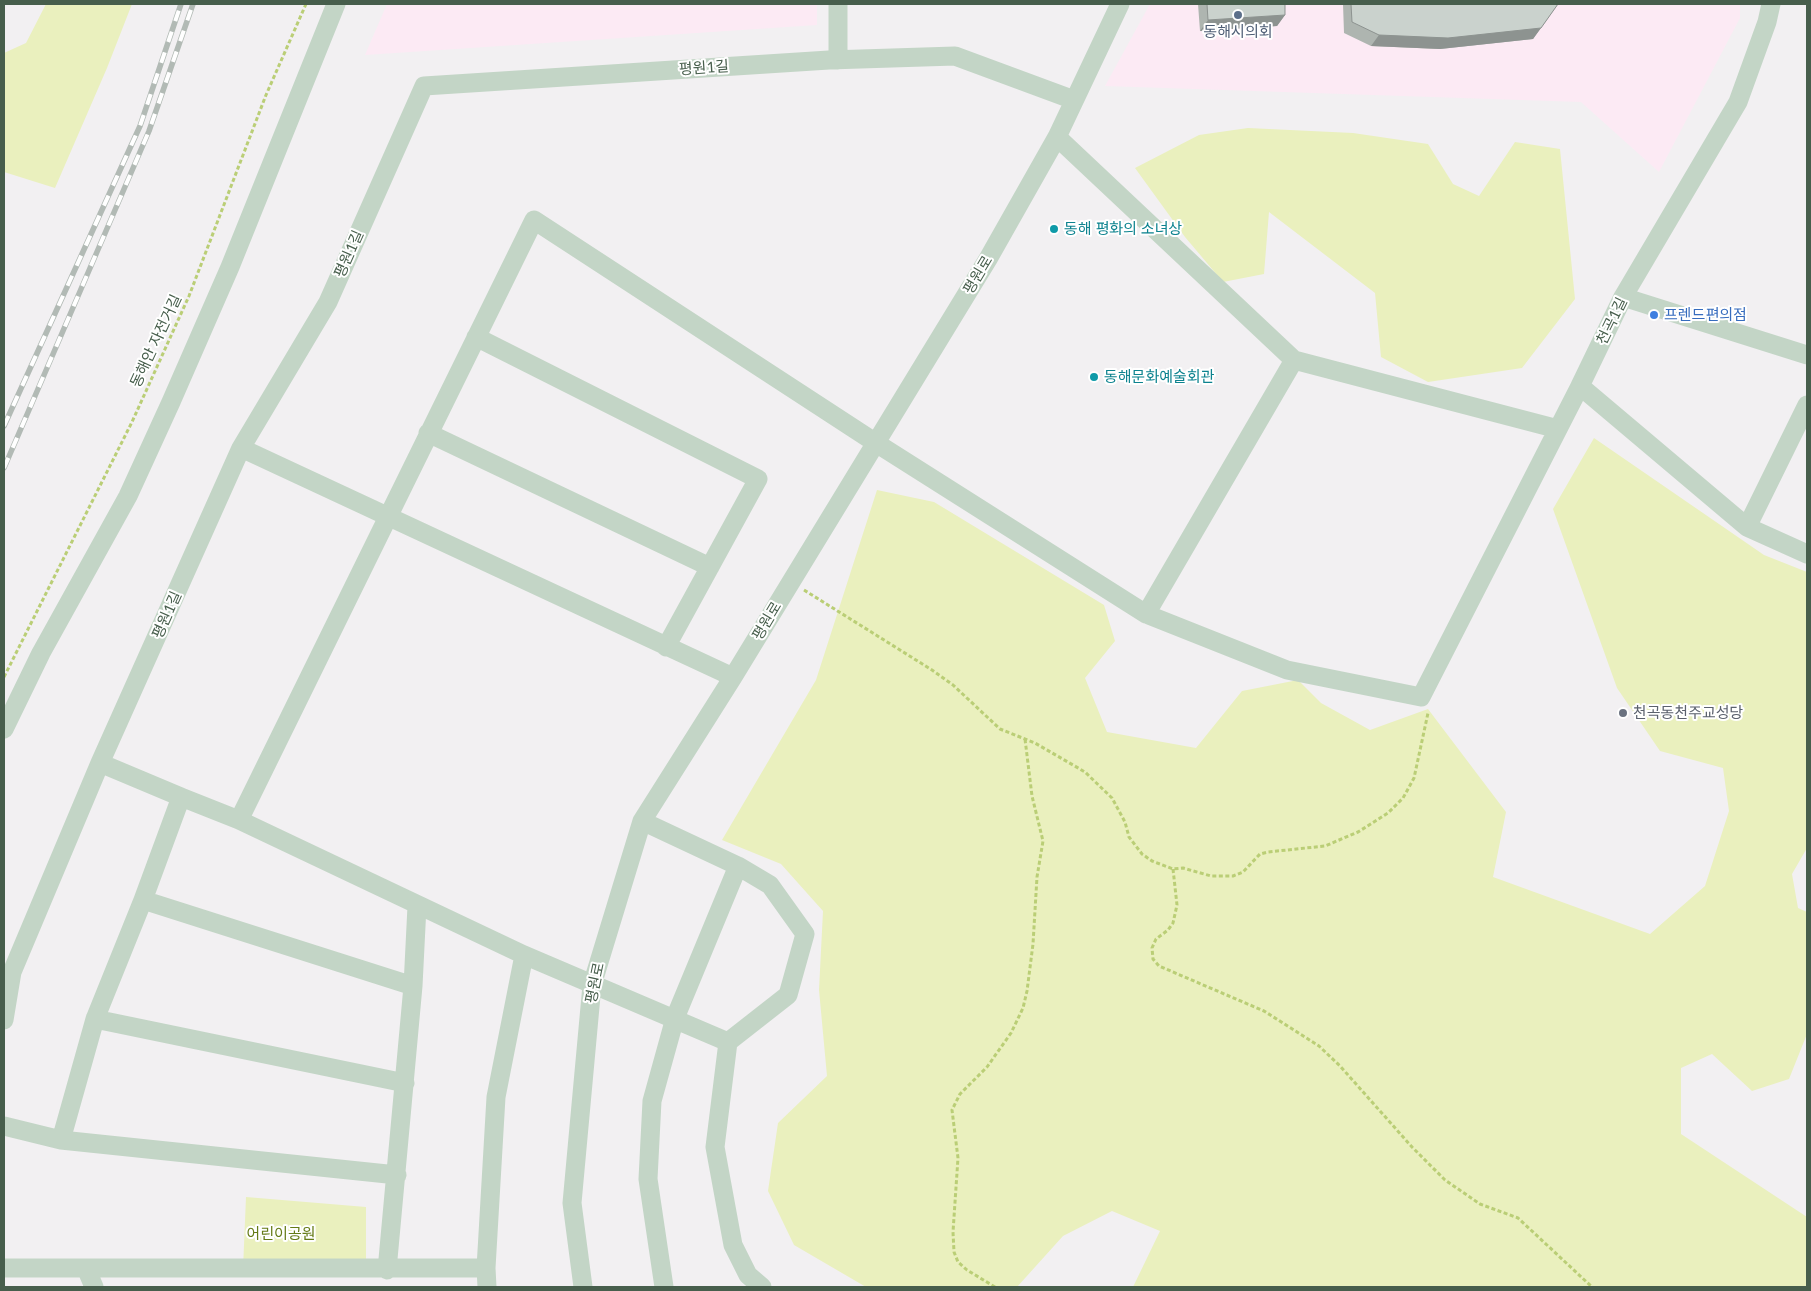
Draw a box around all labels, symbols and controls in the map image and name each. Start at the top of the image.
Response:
marker: 동해시의회 [1232,9,1244,21]
place label: 동해시의회 [1204,23,1272,41]
street label: 평원1길 [678,57,730,79]
place label: 동해 평화의 소녀상 [1064,220,1182,238]
marker: 동해 평화의 소녀상 [1048,223,1060,235]
street label: 평원1길 [331,227,367,281]
street label: 평원로 [960,253,996,297]
street label: 동해안 자전거길 [127,292,185,390]
street label: 천곡1길 [1593,295,1631,347]
place label: 프렌드편의점 [1664,306,1747,324]
marker: 프렌드편의점 [1648,309,1660,321]
place label: 동해문화예술회관 [1104,368,1214,386]
marker: 동해문화예술회관 [1088,371,1100,383]
street label: 평원1길 [149,588,185,642]
street label: 평원로 [749,599,785,643]
place label: 천곡동천주교성당 [1633,704,1743,722]
marker: 천곡동천주교성당 [1617,707,1629,719]
street label: 평원로 [582,961,608,1005]
park label: 어린이공원 [247,1225,315,1243]

